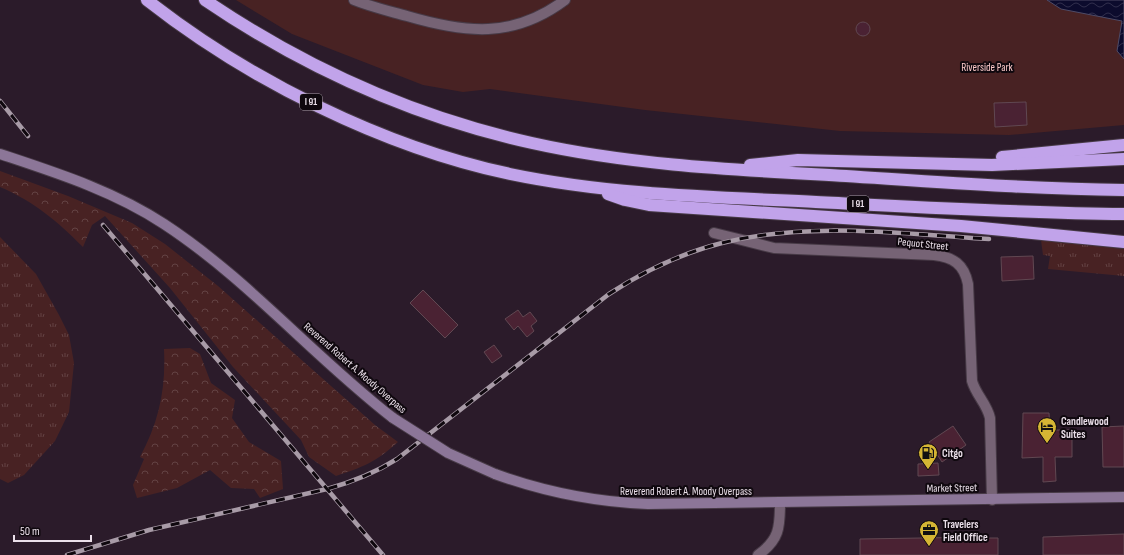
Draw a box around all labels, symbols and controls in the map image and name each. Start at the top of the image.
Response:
park label: Riverside Park [961,61,1014,74]
road number: I 91 [300,94,322,110]
road number: I 91 [847,196,869,212]
street label: Pequot Street [897,235,950,253]
street label: Reverend Robert A. Moody Overpass [301,320,409,416]
place label: Candlewood Suites [1061,415,1109,441]
hotel icon: Candlewood Suites [1036,416,1058,444]
fuel station icon: Citgo [917,442,939,470]
place label: Citgo [942,447,963,460]
street label: Market Street [927,481,978,495]
street label: Reverend Robert A. Moody Overpass [620,485,752,498]
scale bar [14,517,91,543]
place label: Travelers Field Office [943,518,988,544]
office icon: Travelers Field Office [918,519,940,547]
text: 50 m [20,524,40,539]

